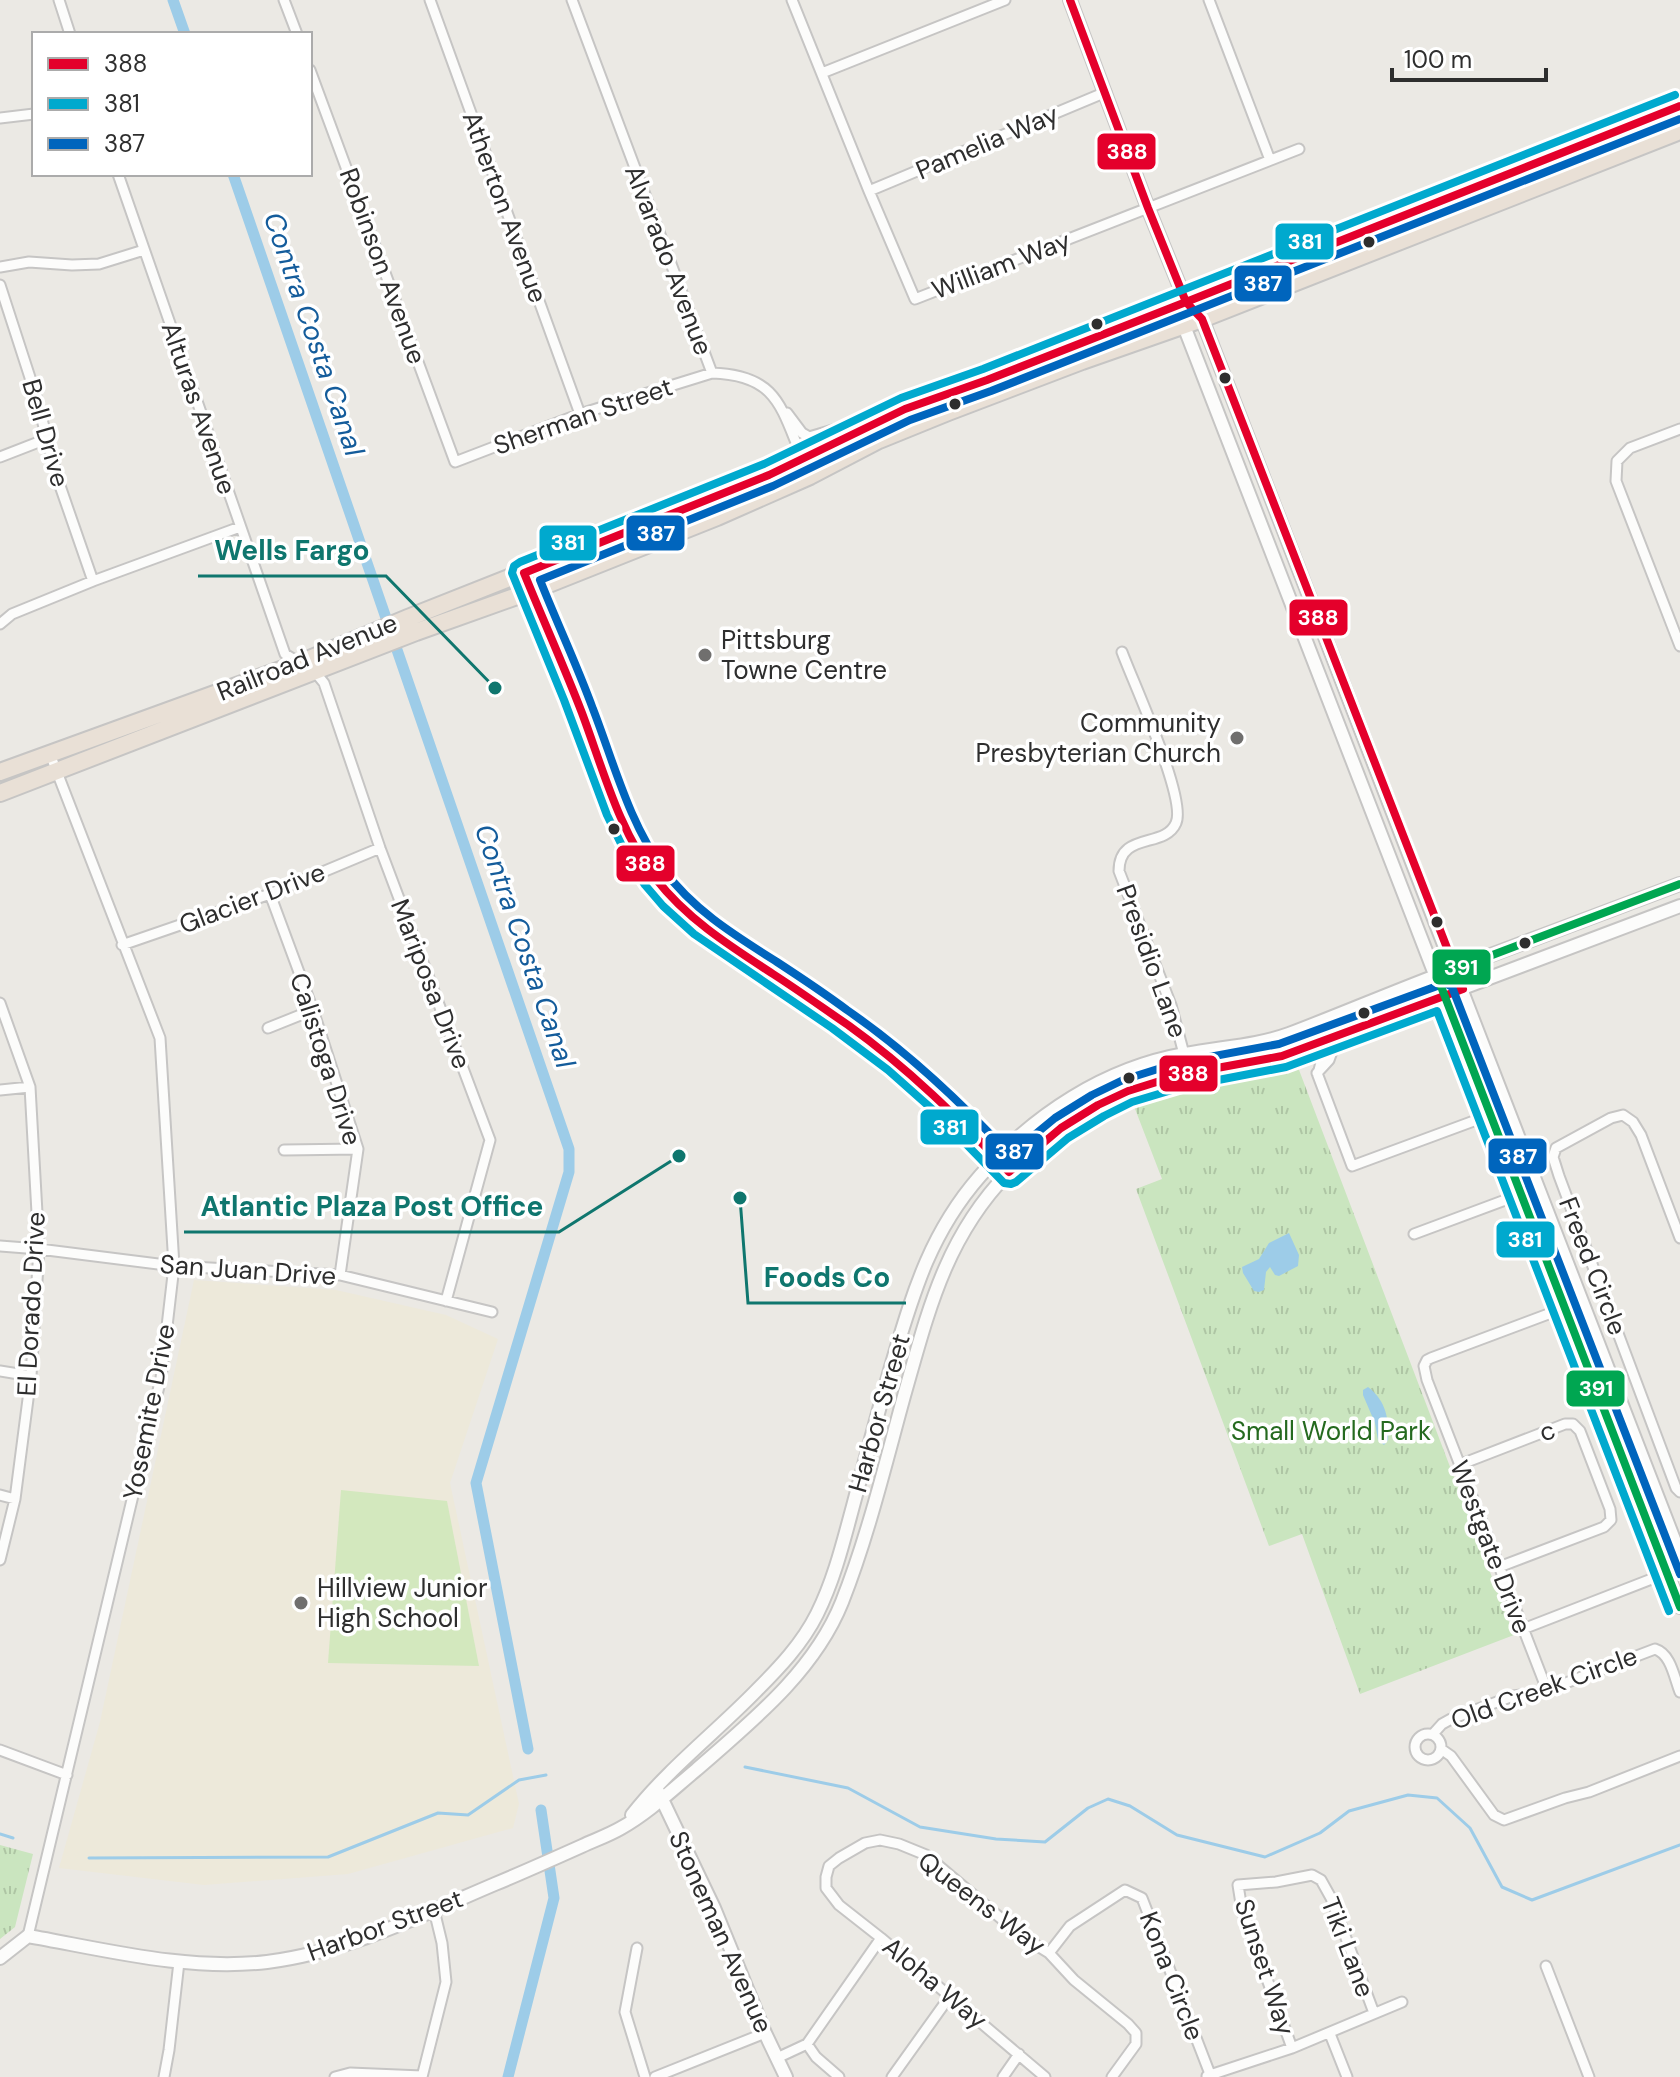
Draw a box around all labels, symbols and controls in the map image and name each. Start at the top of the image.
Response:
legend [32,32,312,176]
scale bar [1392,32,1546,82]
text: 100 m [1404,44,1472,75]
text: 388 [104,48,147,79]
text: 381 [104,88,140,119]
street label: Pamelia Way [911,97,1063,187]
street label: Atherton Avenue [455,107,555,307]
text: 387 [104,128,145,159]
line badge: 388 [1096,132,1157,171]
text: 388 [1106,137,1148,166]
street label: Alvarado Avenue [617,160,721,360]
street label: Robinson Avenue [332,163,434,369]
water label: Contra Costa Canal [255,207,373,462]
line badge: 381 [1274,222,1335,261]
street label: William Way [927,223,1075,307]
text: 381 [1288,227,1322,256]
unlabelled marker [1361,234,1377,250]
line badge: 387 [1233,264,1293,303]
text: 387 [1244,269,1283,298]
unlabelled marker [1089,316,1105,332]
street label: Alturas Avenue [154,317,244,499]
street label: Sherman Street [489,369,677,463]
unlabelled marker [1217,370,1233,386]
street label: Bell Drive [14,375,78,491]
unlabelled marker [947,396,963,412]
line badge: 387 [625,514,686,552]
text: 387 [637,519,676,548]
callout: Wells Fargo [198,524,386,576]
line badge: 381 [538,524,598,562]
text: 381 [551,528,585,557]
text: Wells Fargo [214,532,370,569]
line badge: 388 [1288,598,1349,637]
text: 388 [1297,603,1339,632]
street label: Railroad Avenue [212,605,402,709]
place label: Pittsburg Towne Centre [721,623,887,687]
marker: Pittsburg Towne Centre [696,646,714,664]
place label: Community Presbyterian Church [975,706,1221,770]
marker: Community Presbyterian Church [1228,729,1246,747]
water label: Contra Costa Canal [466,819,584,1074]
unlabelled marker [606,821,622,837]
line badge: 388 [615,844,676,883]
text: 388 [624,849,666,878]
street label: Glacier Drive [174,855,330,941]
street label: Presidio Lane [1109,880,1195,1042]
street label: Mariposa Drive [383,894,479,1074]
unlabelled marker [1429,914,1445,930]
unlabelled marker [1517,935,1533,951]
line badge: 391 [1431,948,1492,986]
text: 391 [1444,953,1478,982]
street label: Calistoga Drive [282,969,370,1149]
unlabelled marker [1356,1005,1372,1021]
line badge: 388 [1158,1054,1219,1093]
text: 388 [1167,1059,1209,1088]
unlabelled marker [1121,1070,1137,1086]
line badge: 381 [919,1108,980,1146]
text: 381 [933,1113,967,1142]
line badge: 387 [984,1132,1045,1171]
text: 387 [995,1137,1034,1166]
line badge: 387 [1487,1137,1548,1175]
text: 387 [1499,1142,1538,1171]
callout: Atlantic Plaza Post Office [184,1180,559,1232]
text: Atlantic Plaza Post Office [201,1188,543,1225]
street label: Freed Circle [1551,1192,1635,1340]
street label: El Dorado Drive [9,1211,53,1397]
line badge: 381 [1495,1220,1556,1259]
text: 381 [1508,1225,1542,1254]
street label: San Juan Drive [159,1247,337,1293]
callout: Foods Co [748,1251,906,1303]
text: Foods Co [764,1259,890,1296]
street label: Yosemite Drive [115,1321,183,1503]
street label: Harbor Street [840,1330,918,1496]
line badge: 391 [1565,1369,1626,1408]
text: 391 [1579,1374,1613,1403]
street label: c [1534,1412,1560,1450]
park label: Small World Park [1231,1414,1431,1448]
street label: Westgate Drive [1442,1456,1540,1638]
place label: Hillview Junior High School [317,1571,488,1635]
marker: Hillview Junior High School [292,1594,310,1612]
street label: Old Creek Circle [1446,1639,1642,1737]
street label: Stoneman Avenue [661,1826,781,2038]
street label: Queens Way [911,1844,1053,1962]
street label: Harbor Street [302,1881,468,1969]
street label: Tiki Lane [1313,1892,1383,2002]
street label: Sunset Way [1227,1894,1303,2040]
street label: Kona Circle [1132,1907,1212,2045]
street label: Aloha Way [876,1929,994,2037]

